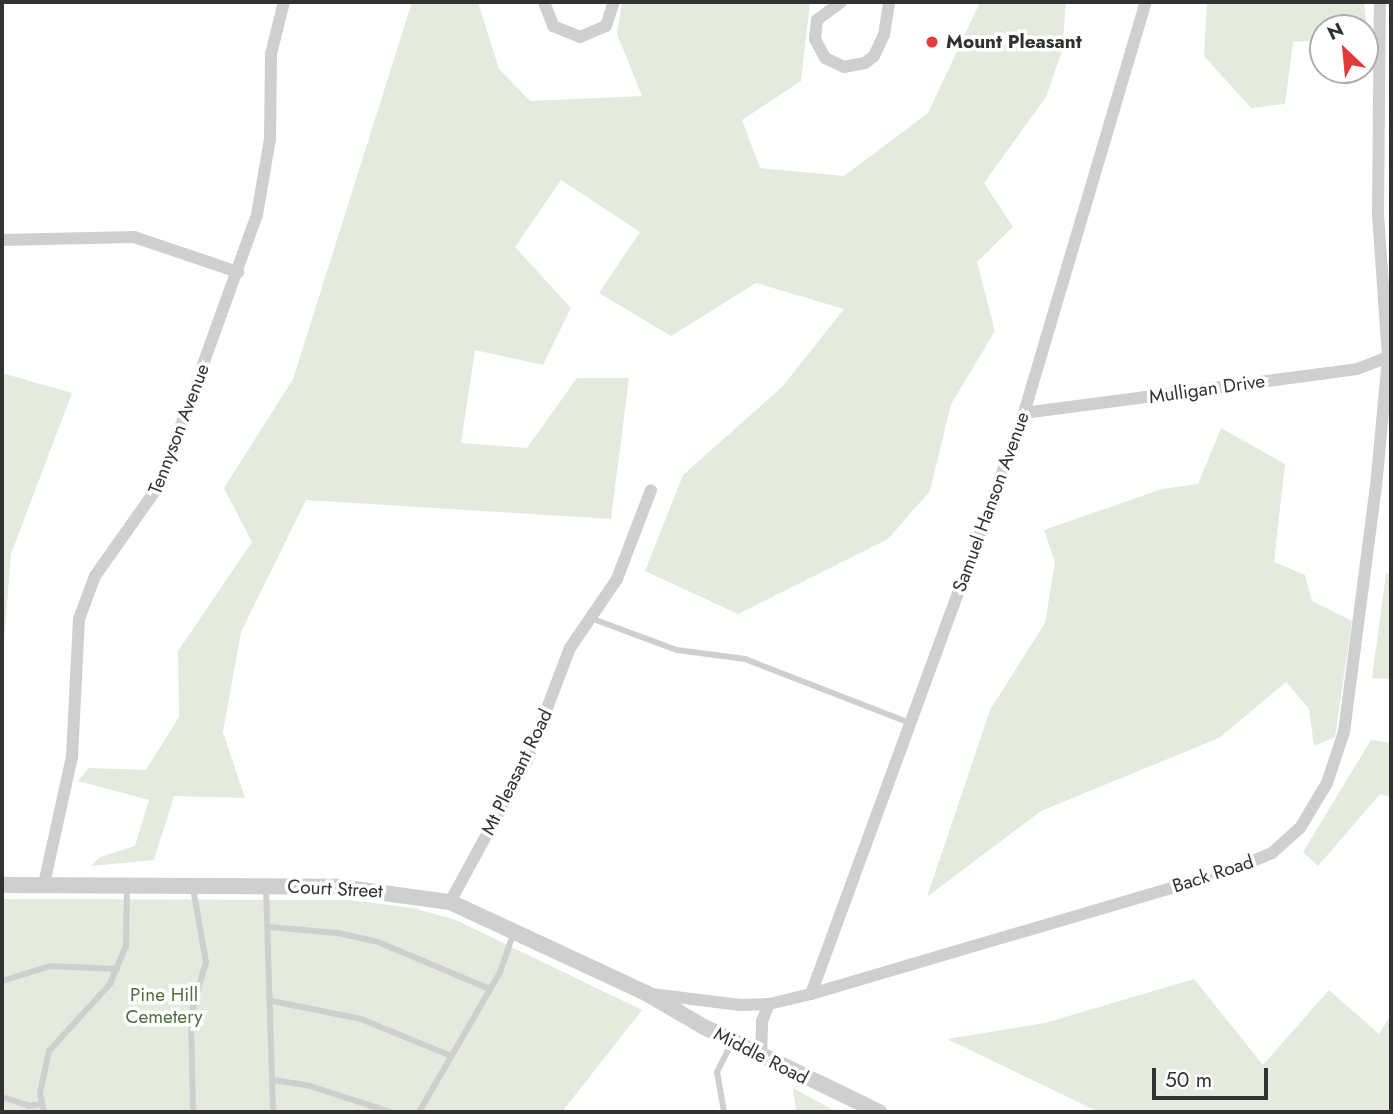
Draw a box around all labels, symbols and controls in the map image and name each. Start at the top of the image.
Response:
north arrow [1309,14,1379,84]
text: N [1323,16,1348,47]
place label: Mount Pleasant [946,31,1082,53]
marker: Mount Pleasant [924,34,940,50]
street label: Tennyson Avenue [144,361,214,497]
street label: Mulligan Drive [1148,370,1266,408]
street label: Samuel Hanson Avenue [948,409,1034,595]
street label: Mt Pleasant Road [477,705,557,839]
street label: Back Road [1170,850,1256,898]
street label: Court Street [287,875,383,903]
park label: Pine Hill Cemetery [125,984,203,1028]
street label: Middle Road [710,1023,812,1089]
scale bar [1155,1054,1270,1098]
text: 50 m [1165,1065,1212,1095]

